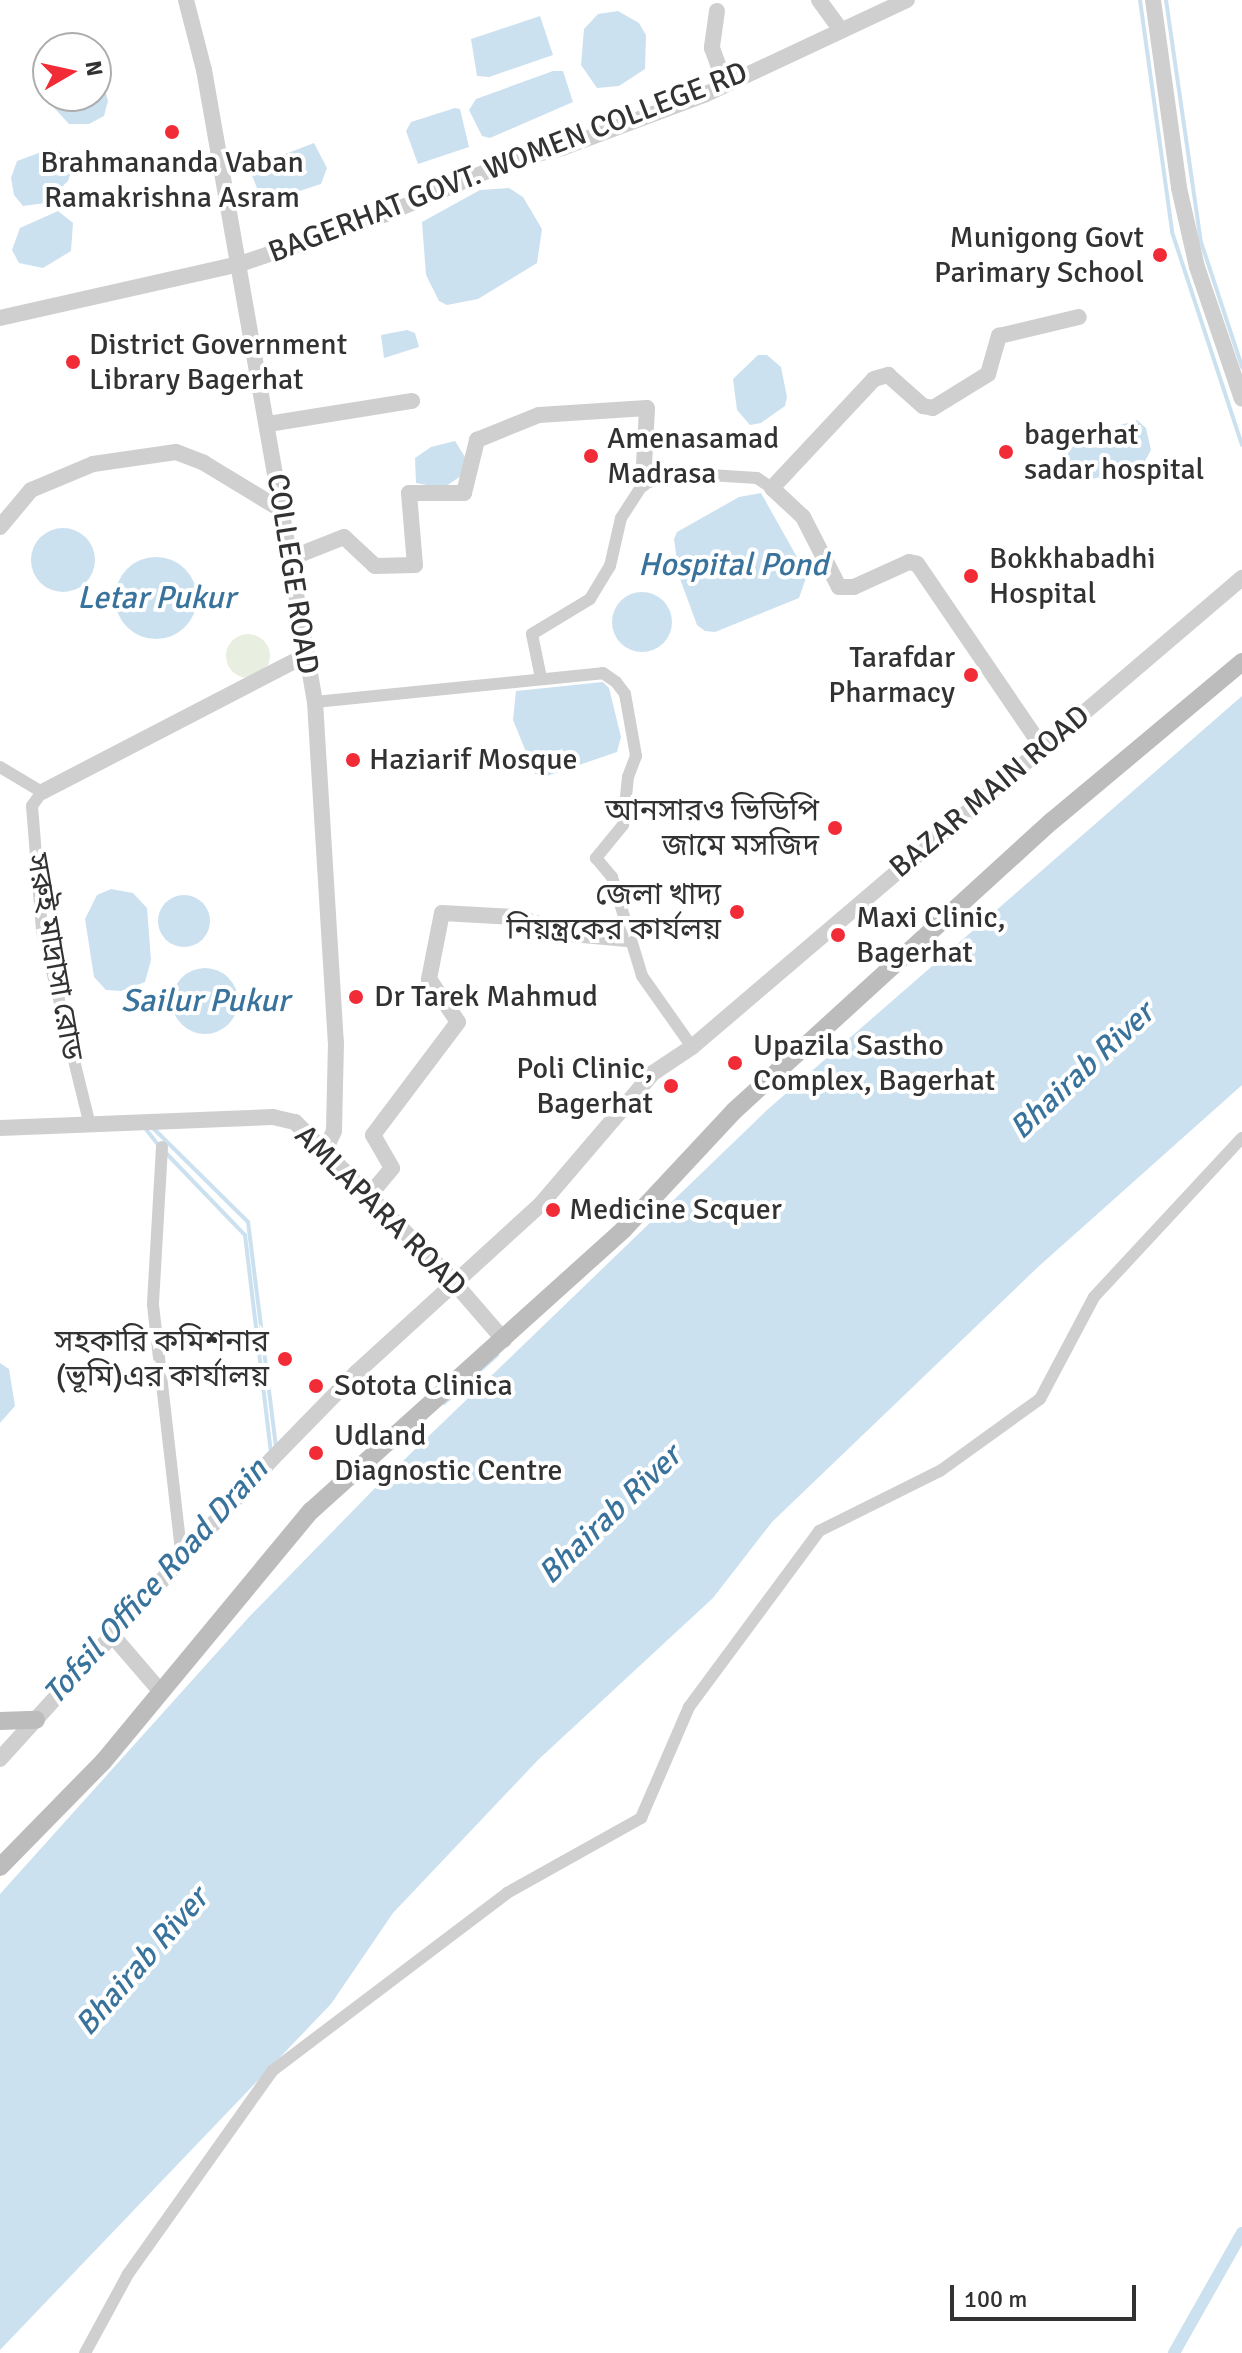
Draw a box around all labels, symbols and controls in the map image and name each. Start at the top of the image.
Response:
north arrow [32,32,112,112]
street label: BAGERHAT GOVT. WOMEN COLLEGE RD [264,55,752,271]
text: N [80,59,109,78]
marker: Brahmananda Vaban Ramakrishna Asram [163,123,181,141]
place label: Brahmananda Vaban Ramakrishna Asram [40,145,304,216]
place label: Munigong Govt Parimary School [934,220,1144,290]
marker: Munigong Govt Parimary School [1151,246,1169,264]
place label: District Government Library Bagerhat [89,327,347,398]
marker: District Government Library Bagerhat [64,353,82,371]
place label: bagerhat sadar hospital [1024,417,1204,488]
place label: Amenasamad Madrasa [607,421,779,492]
marker: bagerhat sadar hospital [995,441,1017,463]
marker: Amenasamad Madrasa [582,447,600,465]
street label: COLLEGE ROAD [258,471,326,677]
place label: Bokkhabadhi Hospital [989,541,1156,612]
water label: Hospital Pond [638,546,828,584]
marker: Bokkhabadhi Hospital [960,565,982,587]
water label: Letar Pukur [77,579,235,617]
place label: Tarafdar Pharmacy [828,640,955,710]
marker: Tarafdar Pharmacy [962,666,980,684]
street label: BAZAR MAIN ROAD [883,698,1097,886]
place label: Haziarif Mosque [369,742,578,778]
marker: Haziarif Mosque [344,751,362,769]
place label: আনসারও ভিডিপি জামে মসজিদ [605,793,819,864]
marker: আনসারও ভিডিপি জামে মসজিদ [826,819,844,837]
street label: সরুই মাদ্রাসা রোড [18,851,90,1063]
place label: জেলা খাদ্য নিয়ন্ত্রকের কার্যলয় [507,877,721,948]
place label: Maxi Clinic, Bagerhat [856,900,1006,970]
marker: জেলা খাদ্য নিয়ন্ত্রকের কার্যলয় [728,903,746,921]
marker: Maxi Clinic, Bagerhat [827,924,849,946]
place label: Dr Tarek Mahmud [374,979,598,1015]
water label: Sailur Pukur [121,982,289,1020]
marker: Dr Tarek Mahmud [345,986,367,1008]
water label: Bhairab River [1002,995,1162,1147]
place label: Upazila Sastho Complex, Bagerhat [753,1028,995,1098]
place label: Poli Clinic, Bagerhat [516,1051,653,1122]
marker: Upazila Sastho Complex, Bagerhat [724,1052,746,1074]
marker: Poli Clinic, Bagerhat [660,1075,682,1097]
street label: AMLAPARA ROAD [287,1118,473,1304]
place label: Medicine Scquer [569,1192,782,1228]
marker: Medicine Scquer [544,1201,562,1219]
place label: সহকারি কমিশনার (ভূমি)এর কার্যালয় [55,1324,269,1394]
marker: সহকারি কমিশনার (ভূমি)এর কার্যালয় [276,1350,294,1368]
place label: Sotota Clinica [334,1368,513,1404]
marker: Sotota Clinica [305,1375,327,1397]
place label: Udland Diagnostic Centre [334,1418,562,1488]
water label: Bhairab River [531,1438,689,1592]
marker: Udland Diagnostic Centre [305,1442,327,1464]
water label: Tofsil Office Road Drain [36,1451,276,1713]
water label: Bhairab River [68,1880,216,2044]
scale bar [954,2269,1140,2319]
text: 100 m [964,2284,1027,2314]

